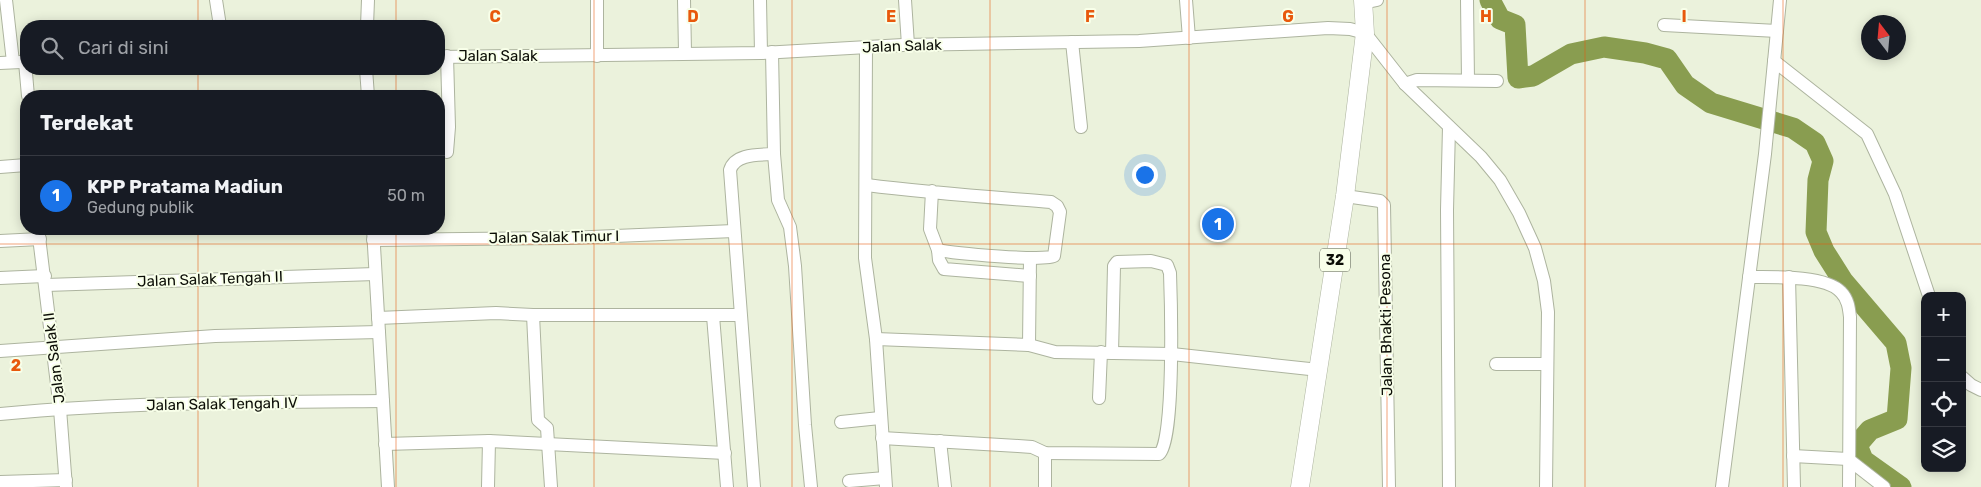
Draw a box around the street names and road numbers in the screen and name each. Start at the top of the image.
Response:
street label: Jalan Salak [862,36,942,56]
street label: Jalan Salak [458,47,538,65]
street label: Jalan Salak Timur I [489,227,619,247]
road number: 32 [1320,248,1350,272]
street label: Jalan Bhakti Pesona [1376,254,1396,396]
street label: Jalan Salak Tengah II [137,267,283,291]
street label: Jalan Salak II [39,312,69,404]
street label: Jalan Salak Tengah IV [146,394,298,414]

